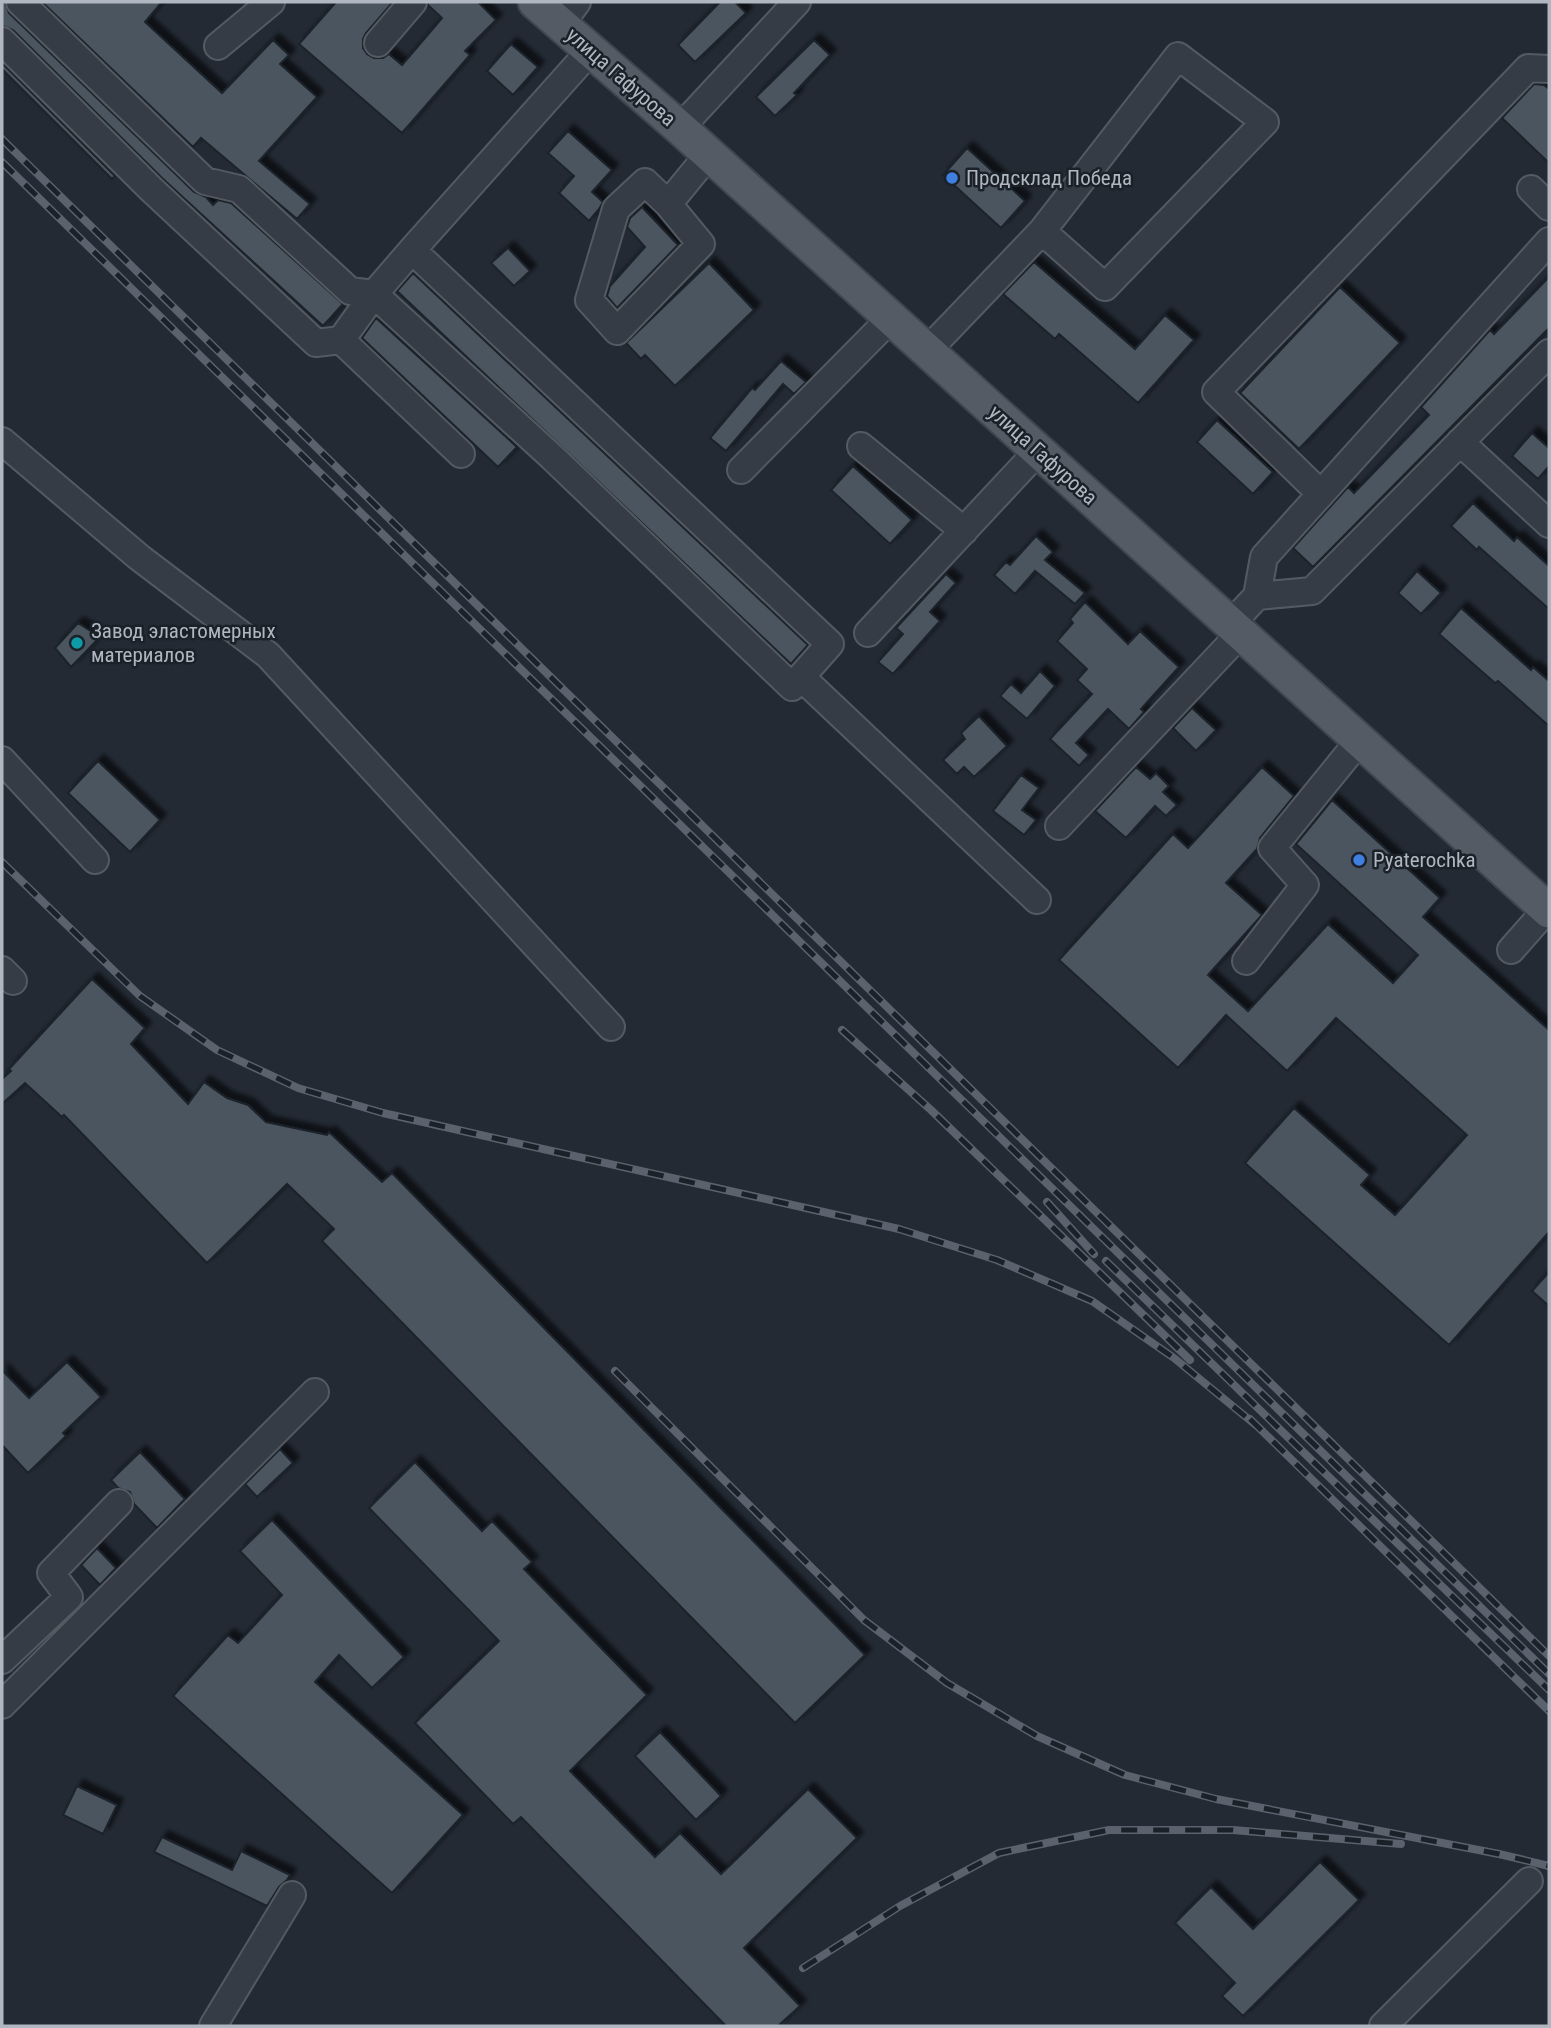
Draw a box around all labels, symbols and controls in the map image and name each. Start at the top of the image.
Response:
street label: улица Гафурова [561,23,681,131]
place label: Продсклад Победа [966,166,1132,190]
marker: Продсклад Победа [944,170,960,186]
street label: улица Гафурова [984,400,1102,510]
place label: Завод эластомерных материалов [91,619,276,667]
marker: Завод эластомерных материалов [69,635,85,651]
place label: Pyaterochka [1373,848,1476,872]
marker: Pyaterochka [1351,852,1367,868]

